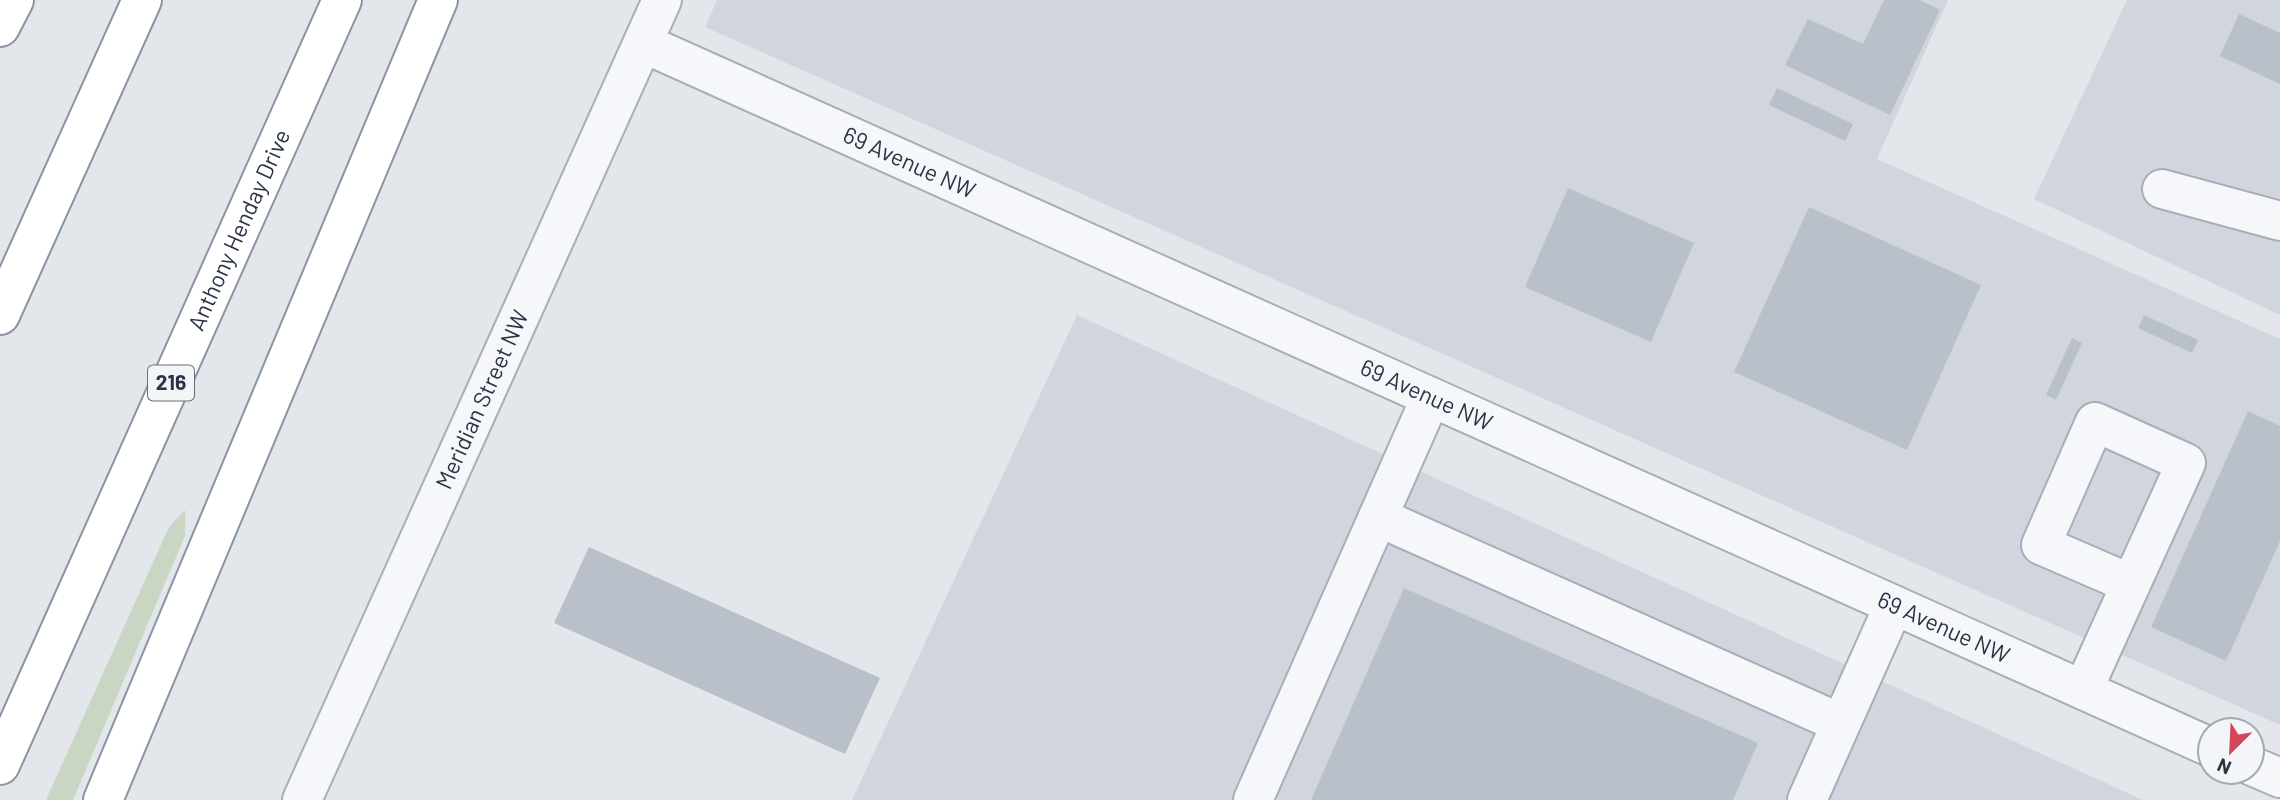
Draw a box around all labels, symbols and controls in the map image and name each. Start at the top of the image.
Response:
street label: 69 Avenue NW [839,120,980,204]
street label: Anthony Henday Drive [181,125,295,334]
street label: Meridian Street NW [429,305,534,493]
street label: 69 Avenue NW [1356,352,1497,436]
road number: 216 [148,366,194,400]
street label: 69 Avenue NW [1874,585,2015,668]
north arrow [2196,716,2266,786]
text: N [2213,754,2234,780]

